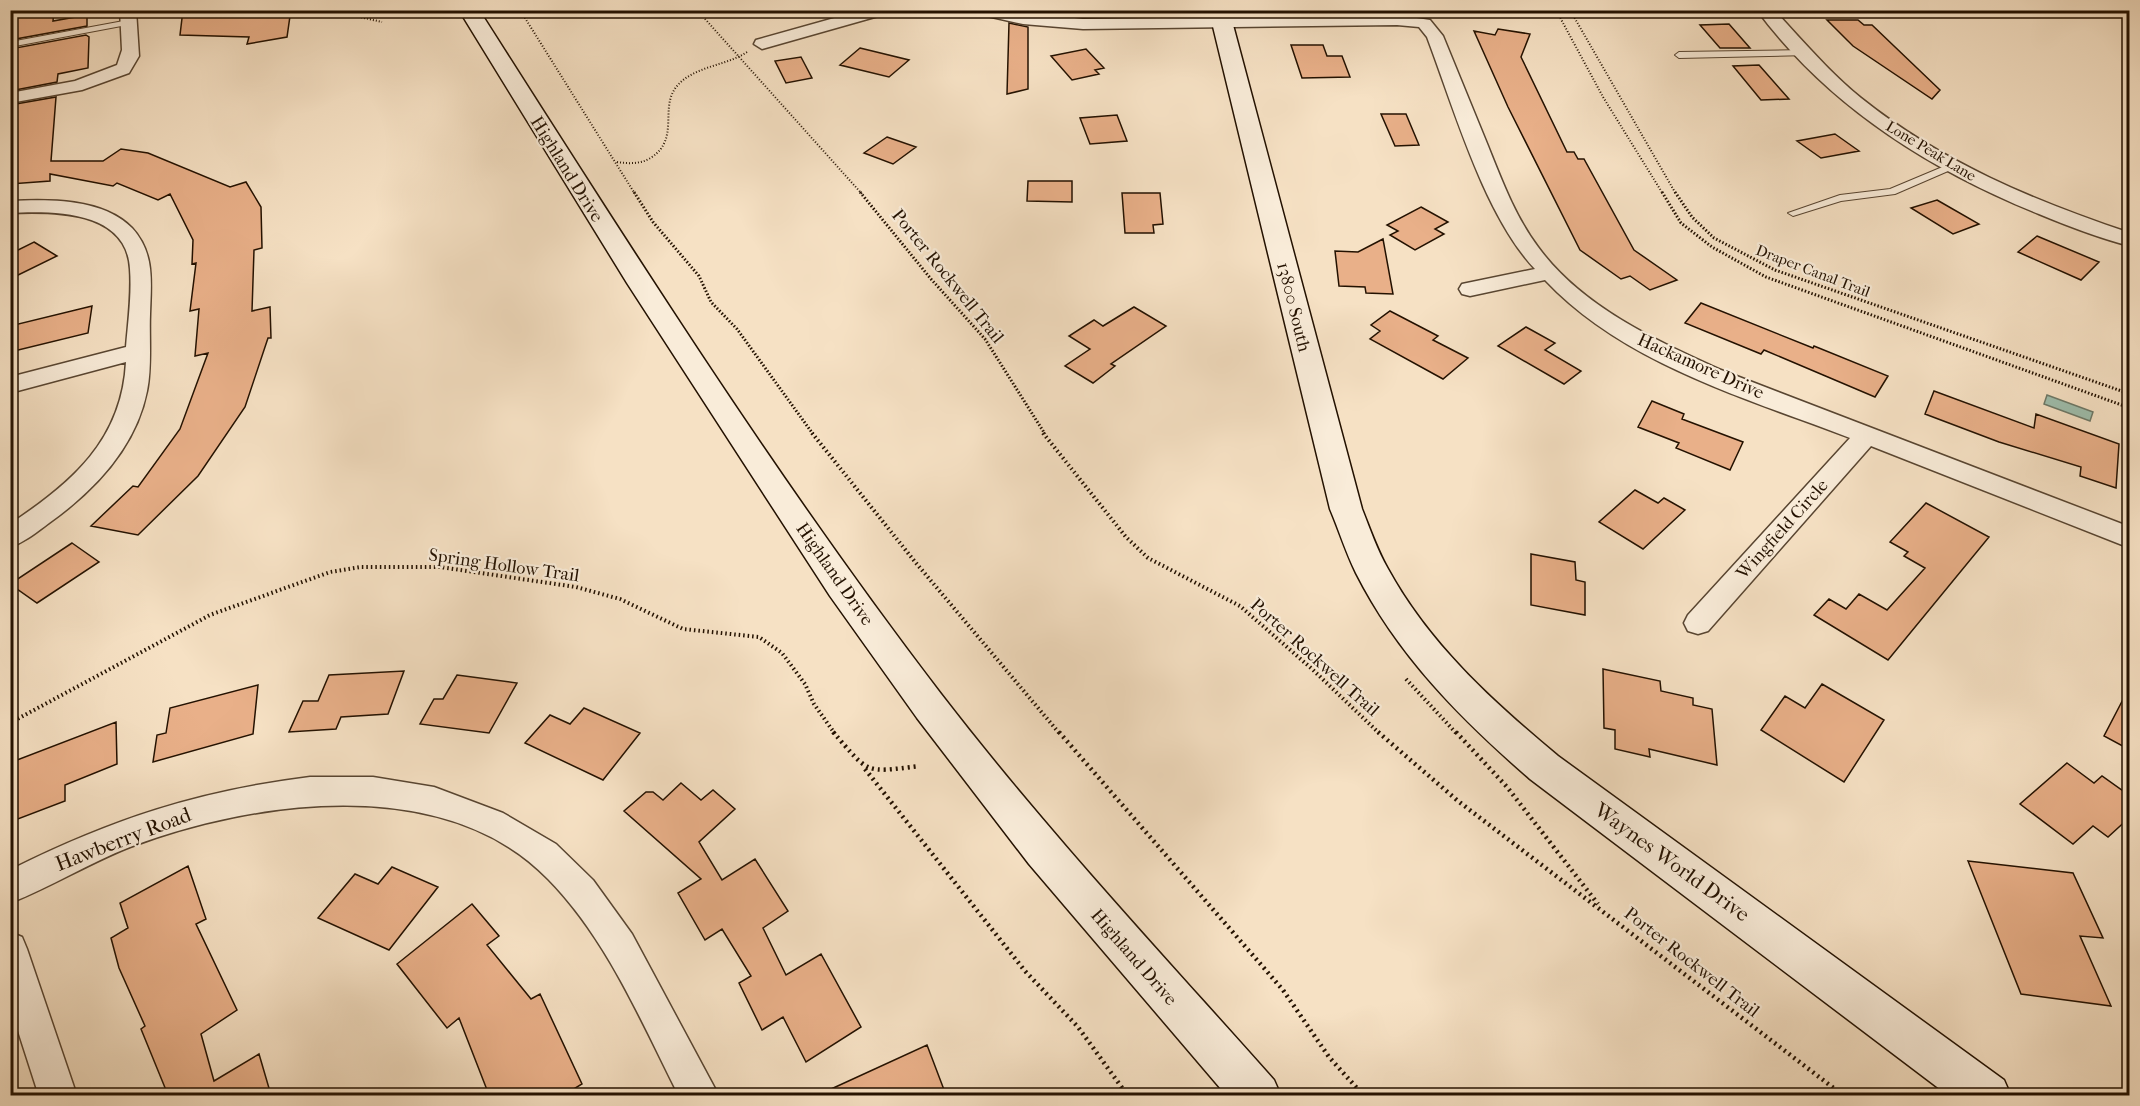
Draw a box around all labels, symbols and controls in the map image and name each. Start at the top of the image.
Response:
street label: Highland Drive [526,113,607,226]
street label: Lone Peak Lane [1883,117,1980,185]
street label: Porter Rockwell Trail [887,205,1008,347]
street label: Draper Canal Trail [1753,241,1873,301]
street label: 13800 South [1272,260,1315,354]
street label: Hackamore Drive [1634,329,1767,404]
street label: Wingfield Circle [1731,475,1833,584]
street label: Highland Drive [791,519,878,630]
street label: Spring Hollow Trail [427,545,581,586]
street label: Porter Rockwell Trail [1246,594,1383,721]
street label: Waynes World Drive [1589,797,1754,926]
street label: Hawberry Road [52,802,195,876]
street label: Porter Rockwell Trail [1620,903,1764,1022]
street label: Highland Drive [1086,905,1181,1010]

